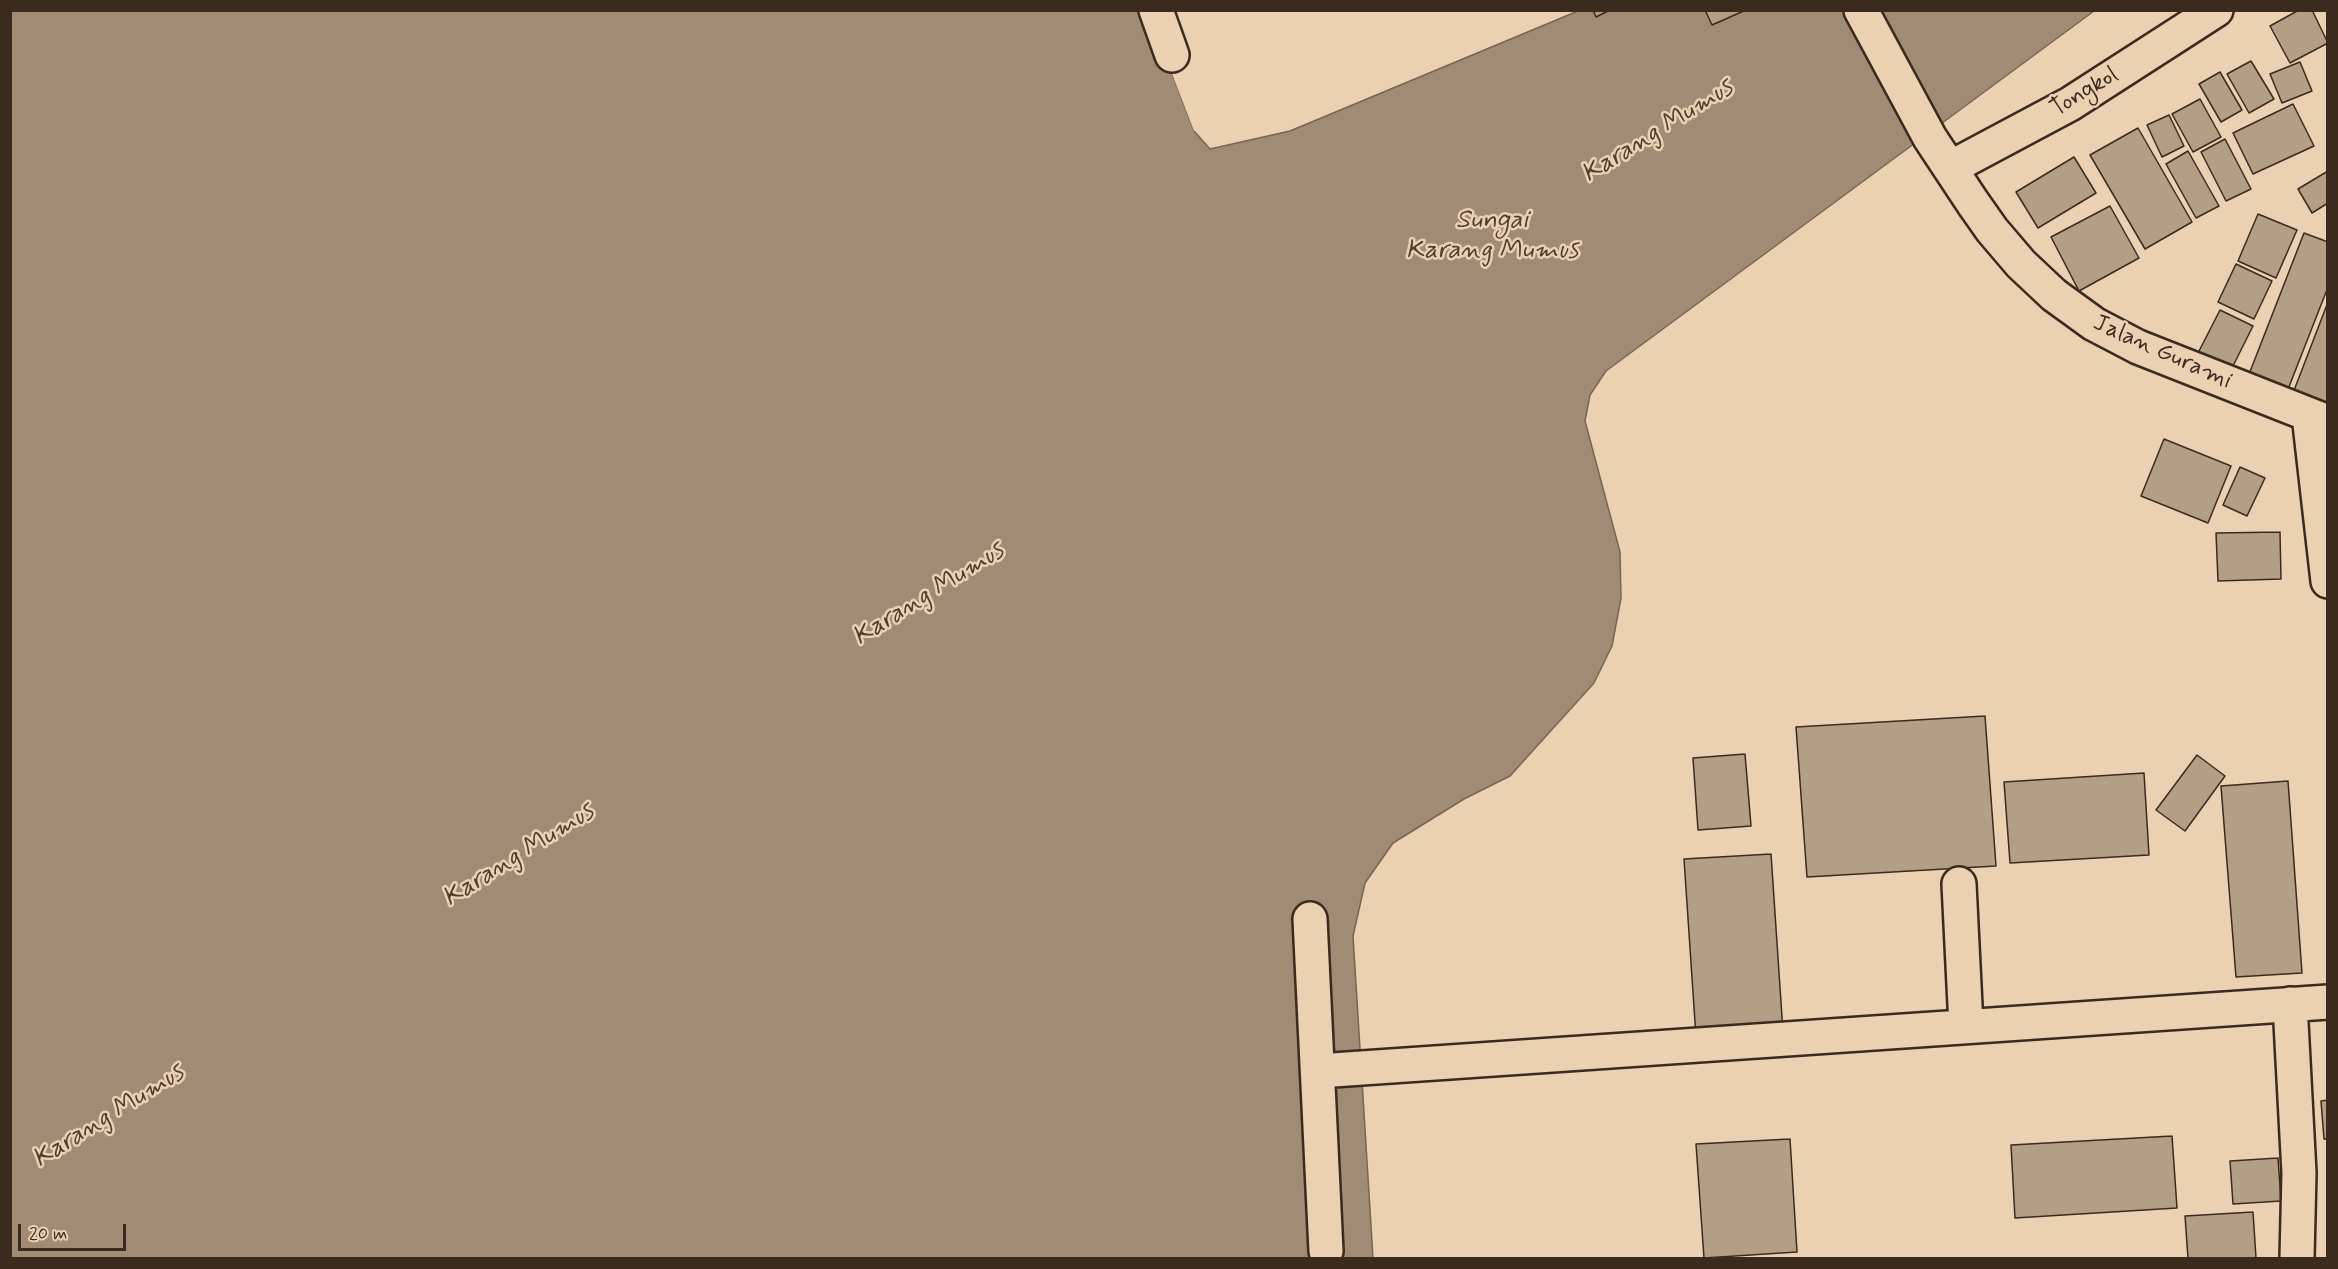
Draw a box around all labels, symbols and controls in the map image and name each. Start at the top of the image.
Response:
street label: Tongkol [2046,62,2124,124]
water label: Karang Mumus [1577,73,1739,191]
water label: Sungai Karang Mumus [1406,206,1578,268]
street label: Jalan Gurami [2088,310,2236,396]
water label: Karang Mumus [848,536,1010,654]
water label: Karang Mumus [438,797,600,915]
water label: Karang Mumus [28,1058,190,1176]
scale bar [21,1212,129,1250]
text: 20 m [29,1222,67,1246]

